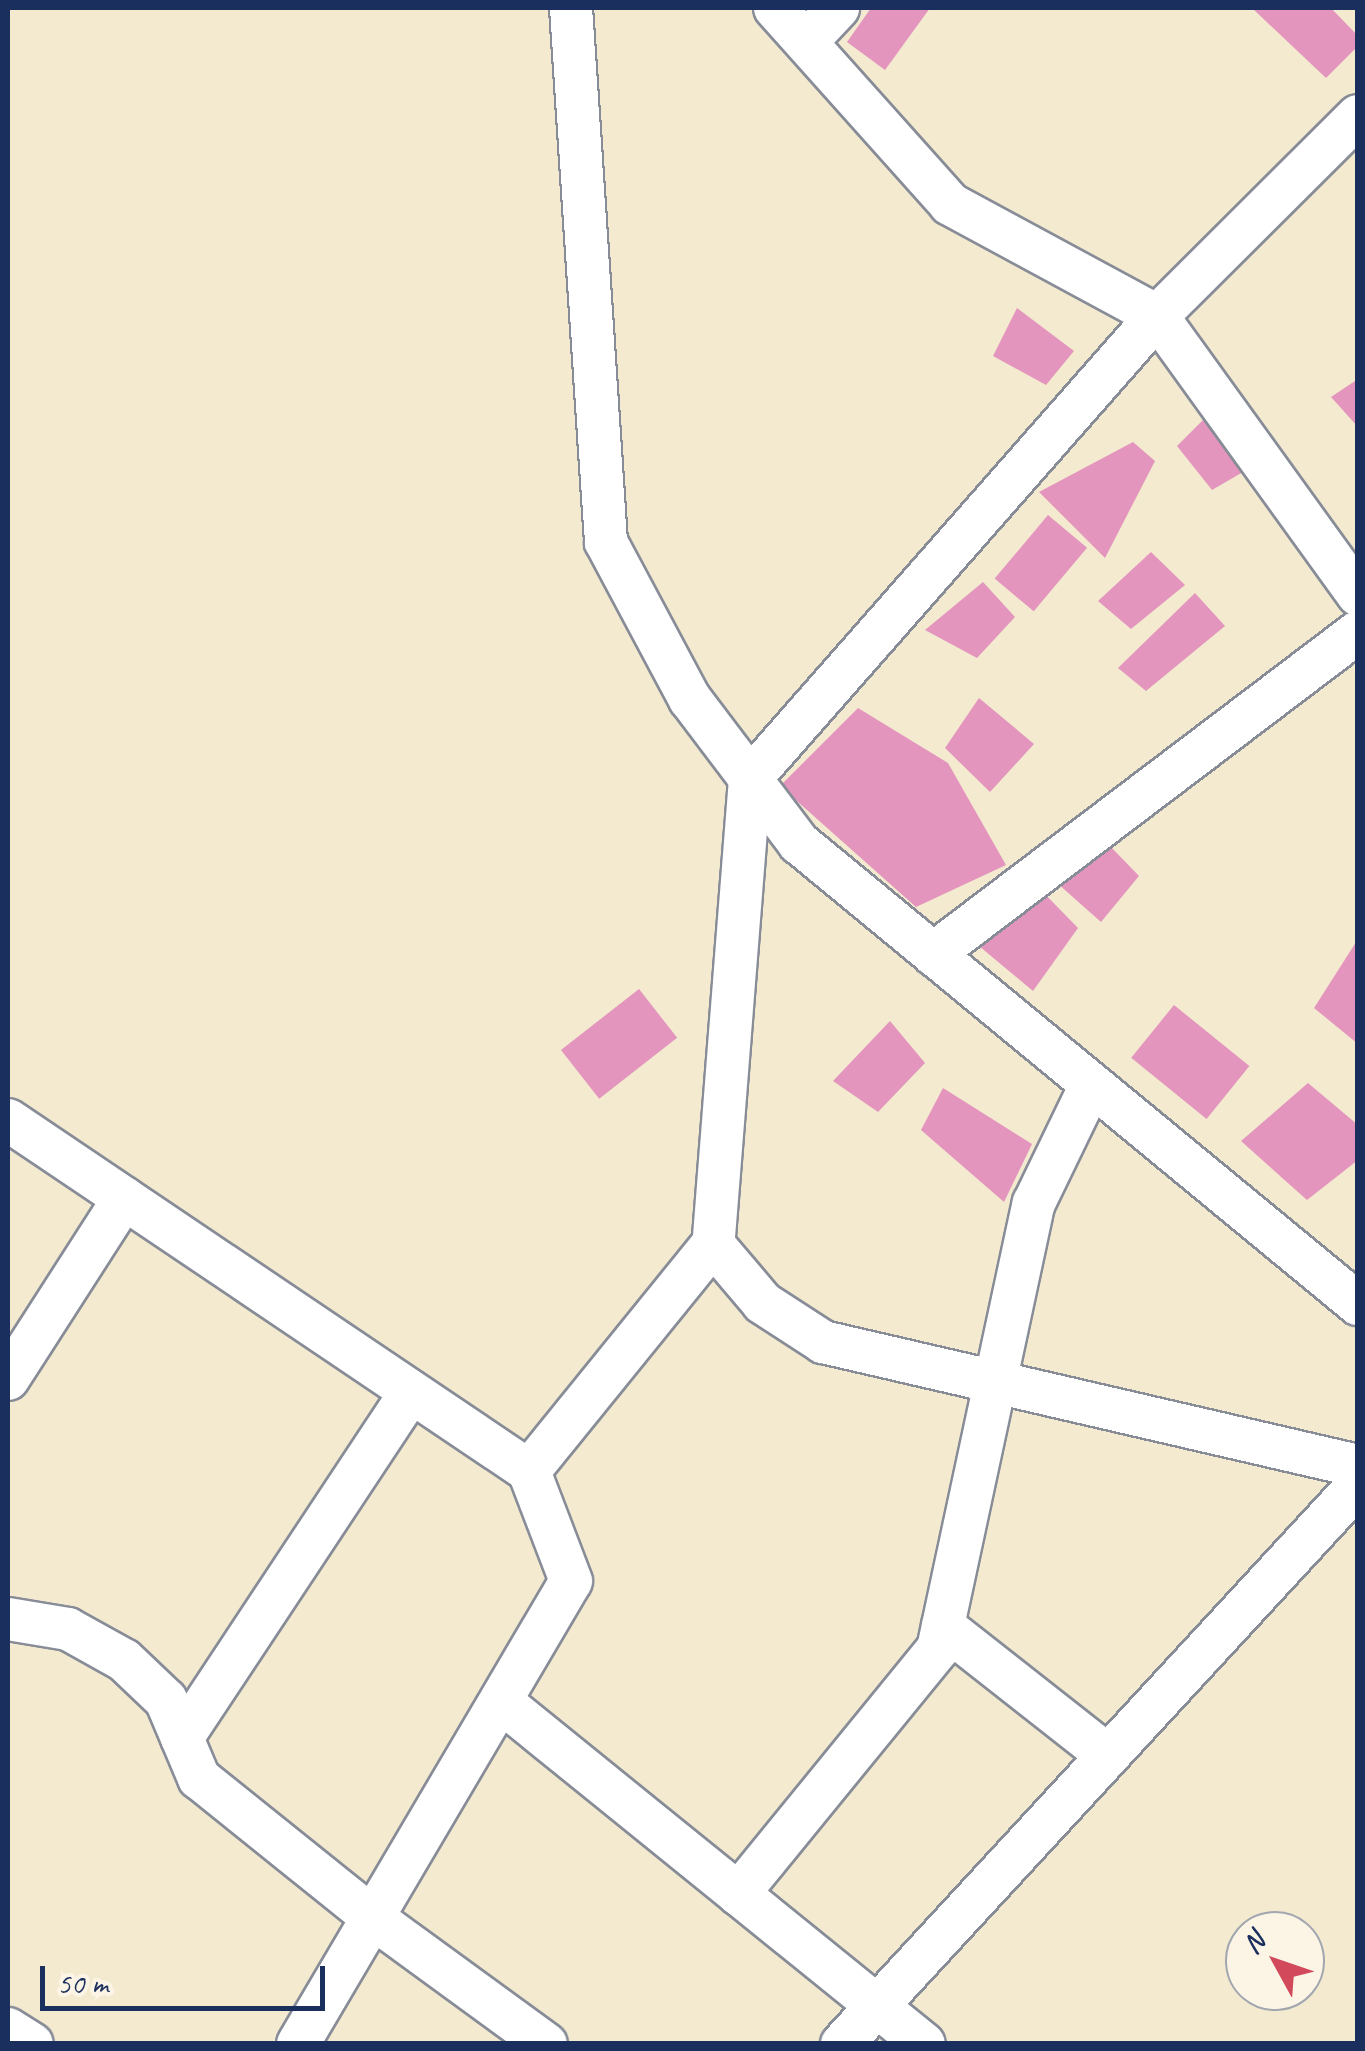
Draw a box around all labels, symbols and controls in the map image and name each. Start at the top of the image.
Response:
north arrow [1225,1911,1325,2011]
text: N [1234,1925,1272,1961]
scale bar [45,1946,330,2008]
text: 50 m [57,1964,108,2002]

